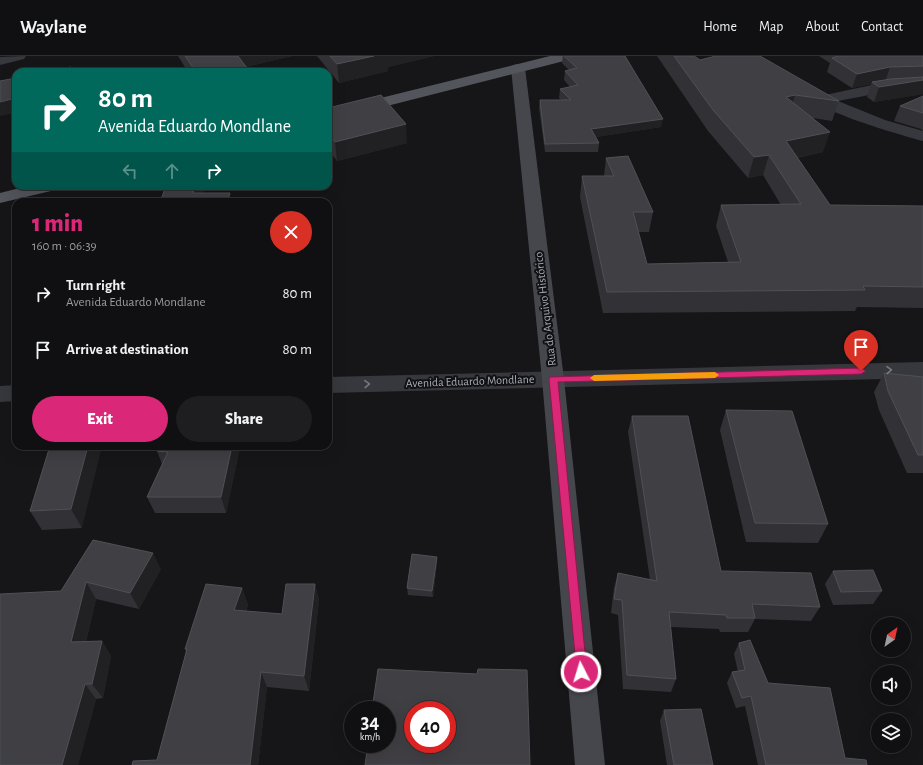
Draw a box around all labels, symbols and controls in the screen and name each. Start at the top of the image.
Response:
text: Waylane [20,18,87,37]
text: Home [703,20,737,34]
text: Map [759,20,783,34]
text: About [805,20,839,34]
text: Contact [861,20,903,34]
icon: right [32,84,84,136]
text: 80 m [98,85,153,113]
text: Avenida Eduardo Mondlane [98,118,291,136]
icon: left [119,160,141,182]
icon: ahead [161,160,183,182]
icon: right [203,160,225,182]
button: close [270,211,312,253]
text: 1 min [32,212,83,236]
text: 160 m · 06:39 [32,240,97,253]
street label: Rua do Arquivo Histórico [532,251,558,367]
text: Turn right [66,278,125,293]
icon: right [32,283,54,305]
text: 80 m [282,286,312,301]
text: Avenida Eduardo Mondlane [66,296,205,309]
pin [844,330,878,371]
icon: arrive [850,336,872,358]
icon: arrive [32,339,54,361]
text: Arrive at destination [66,342,189,357]
text: 80 m [282,342,312,357]
one-way arrow [886,366,892,375]
street label: Avenida Eduardo Mondlane [405,373,535,389]
one-way arrow [364,380,370,388]
button: Exit [32,396,168,442]
button: Share [176,396,312,442]
north arrow [871,617,911,657]
map controls [871,617,911,753]
position arrow [560,651,602,693]
button: sound [871,665,911,705]
speed limit sign: 40 [404,701,456,753]
text: 34 [361,712,379,732]
button: layers [871,713,911,753]
text: km/h [360,732,380,742]

